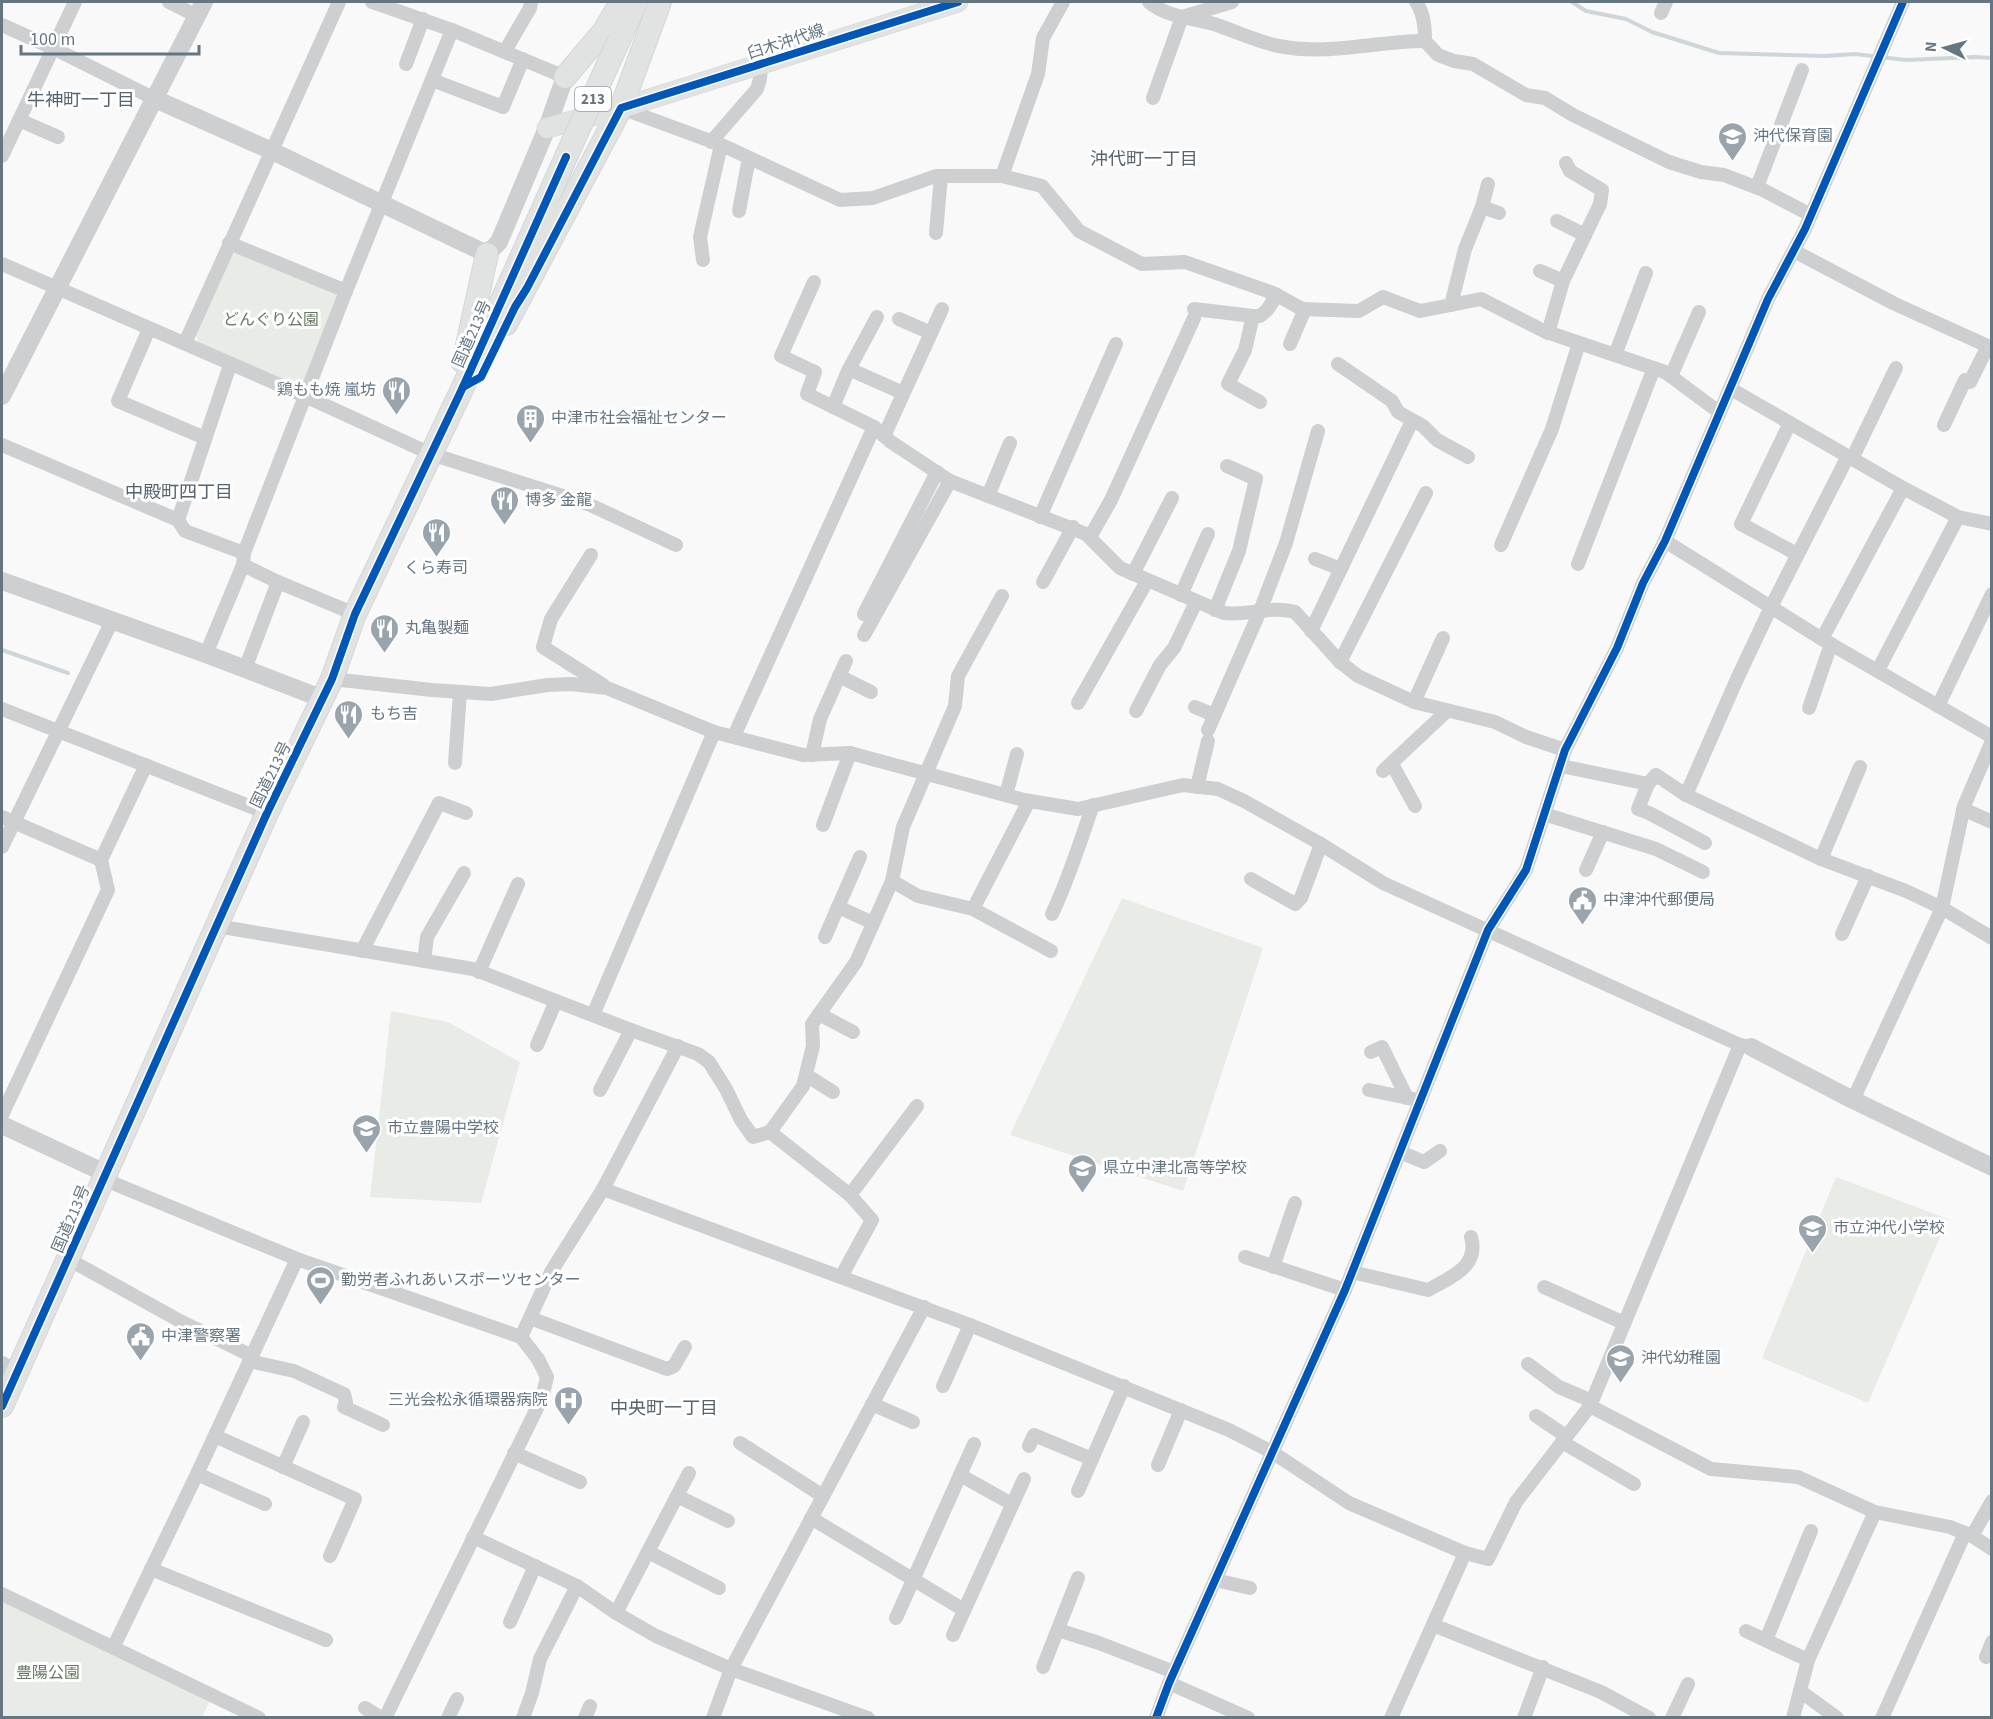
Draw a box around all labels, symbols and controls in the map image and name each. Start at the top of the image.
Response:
scale bar [21,18,200,56]
north arrow [1915,18,1975,78]
street label: 臼木沖代線 [745,19,827,65]
text: 100 m [30,27,75,52]
text: N [1920,41,1942,53]
road number: 213 [575,87,611,111]
district label: 牛神町一丁目 [27,88,135,113]
school or university icon: 沖代保育園 [1716,120,1748,162]
place label: 沖代保育園 [1753,125,1833,147]
district label: 沖代町一丁目 [1090,147,1198,172]
street label: 国道213号 [447,297,497,371]
park label: どんぐり公園 [223,309,319,331]
restaurant icon: 鶏もも焼 嵐坊 [381,374,413,416]
place label: 鶏もも焼 嵐坊 [277,379,376,401]
building icon: 中津市社会福祉センター [514,402,546,444]
place label: 中津市社会福祉センター [551,407,727,429]
district label: 中殿町四丁目 [125,480,233,505]
restaurant icon: 博多 金龍 [488,484,520,526]
place label: 博多 金龍 [525,489,592,511]
restaurant icon: くら寿司 [420,516,452,558]
place label: くら寿司 [404,557,468,579]
restaurant icon: 丸亀製麺 [368,612,400,654]
place label: 丸亀製麺 [405,617,469,639]
restaurant icon: もち吉 [333,698,365,740]
place label: もち吉 [370,703,418,725]
street label: 国道213号 [245,738,297,812]
public building icon: 中津沖代郵便局 [1566,884,1598,926]
place label: 中津沖代郵便局 [1603,889,1715,911]
school or university icon: 市立豊陽中学校 [350,1112,382,1154]
place label: 市立豊陽中学校 [387,1117,499,1139]
school or university icon: 県立中津北高等学校 [1066,1152,1098,1194]
place label: 県立中津北高等学校 [1103,1157,1247,1179]
street label: 国道213号 [47,1182,95,1256]
school or university icon: 市立沖代小学校 [1796,1212,1828,1254]
place label: 市立沖代小学校 [1833,1217,1945,1239]
sports icon: 勤労者ふれあいスポーツセンター [304,1264,336,1306]
place label: 勤労者ふれあいスポーツセンター [341,1269,581,1291]
public building icon: 中津警察署 [124,1320,156,1362]
place label: 中津警察署 [161,1325,241,1347]
school or university icon: 沖代幼稚園 [1604,1342,1636,1384]
place label: 沖代幼稚園 [1641,1347,1721,1369]
hospital icon: 三光会松永循環器病院 [553,1384,585,1426]
place label: 三光会松永循環器病院 [388,1389,548,1411]
district label: 中央町一丁目 [610,1396,718,1421]
park label: 豊陽公園 [16,1662,80,1684]

